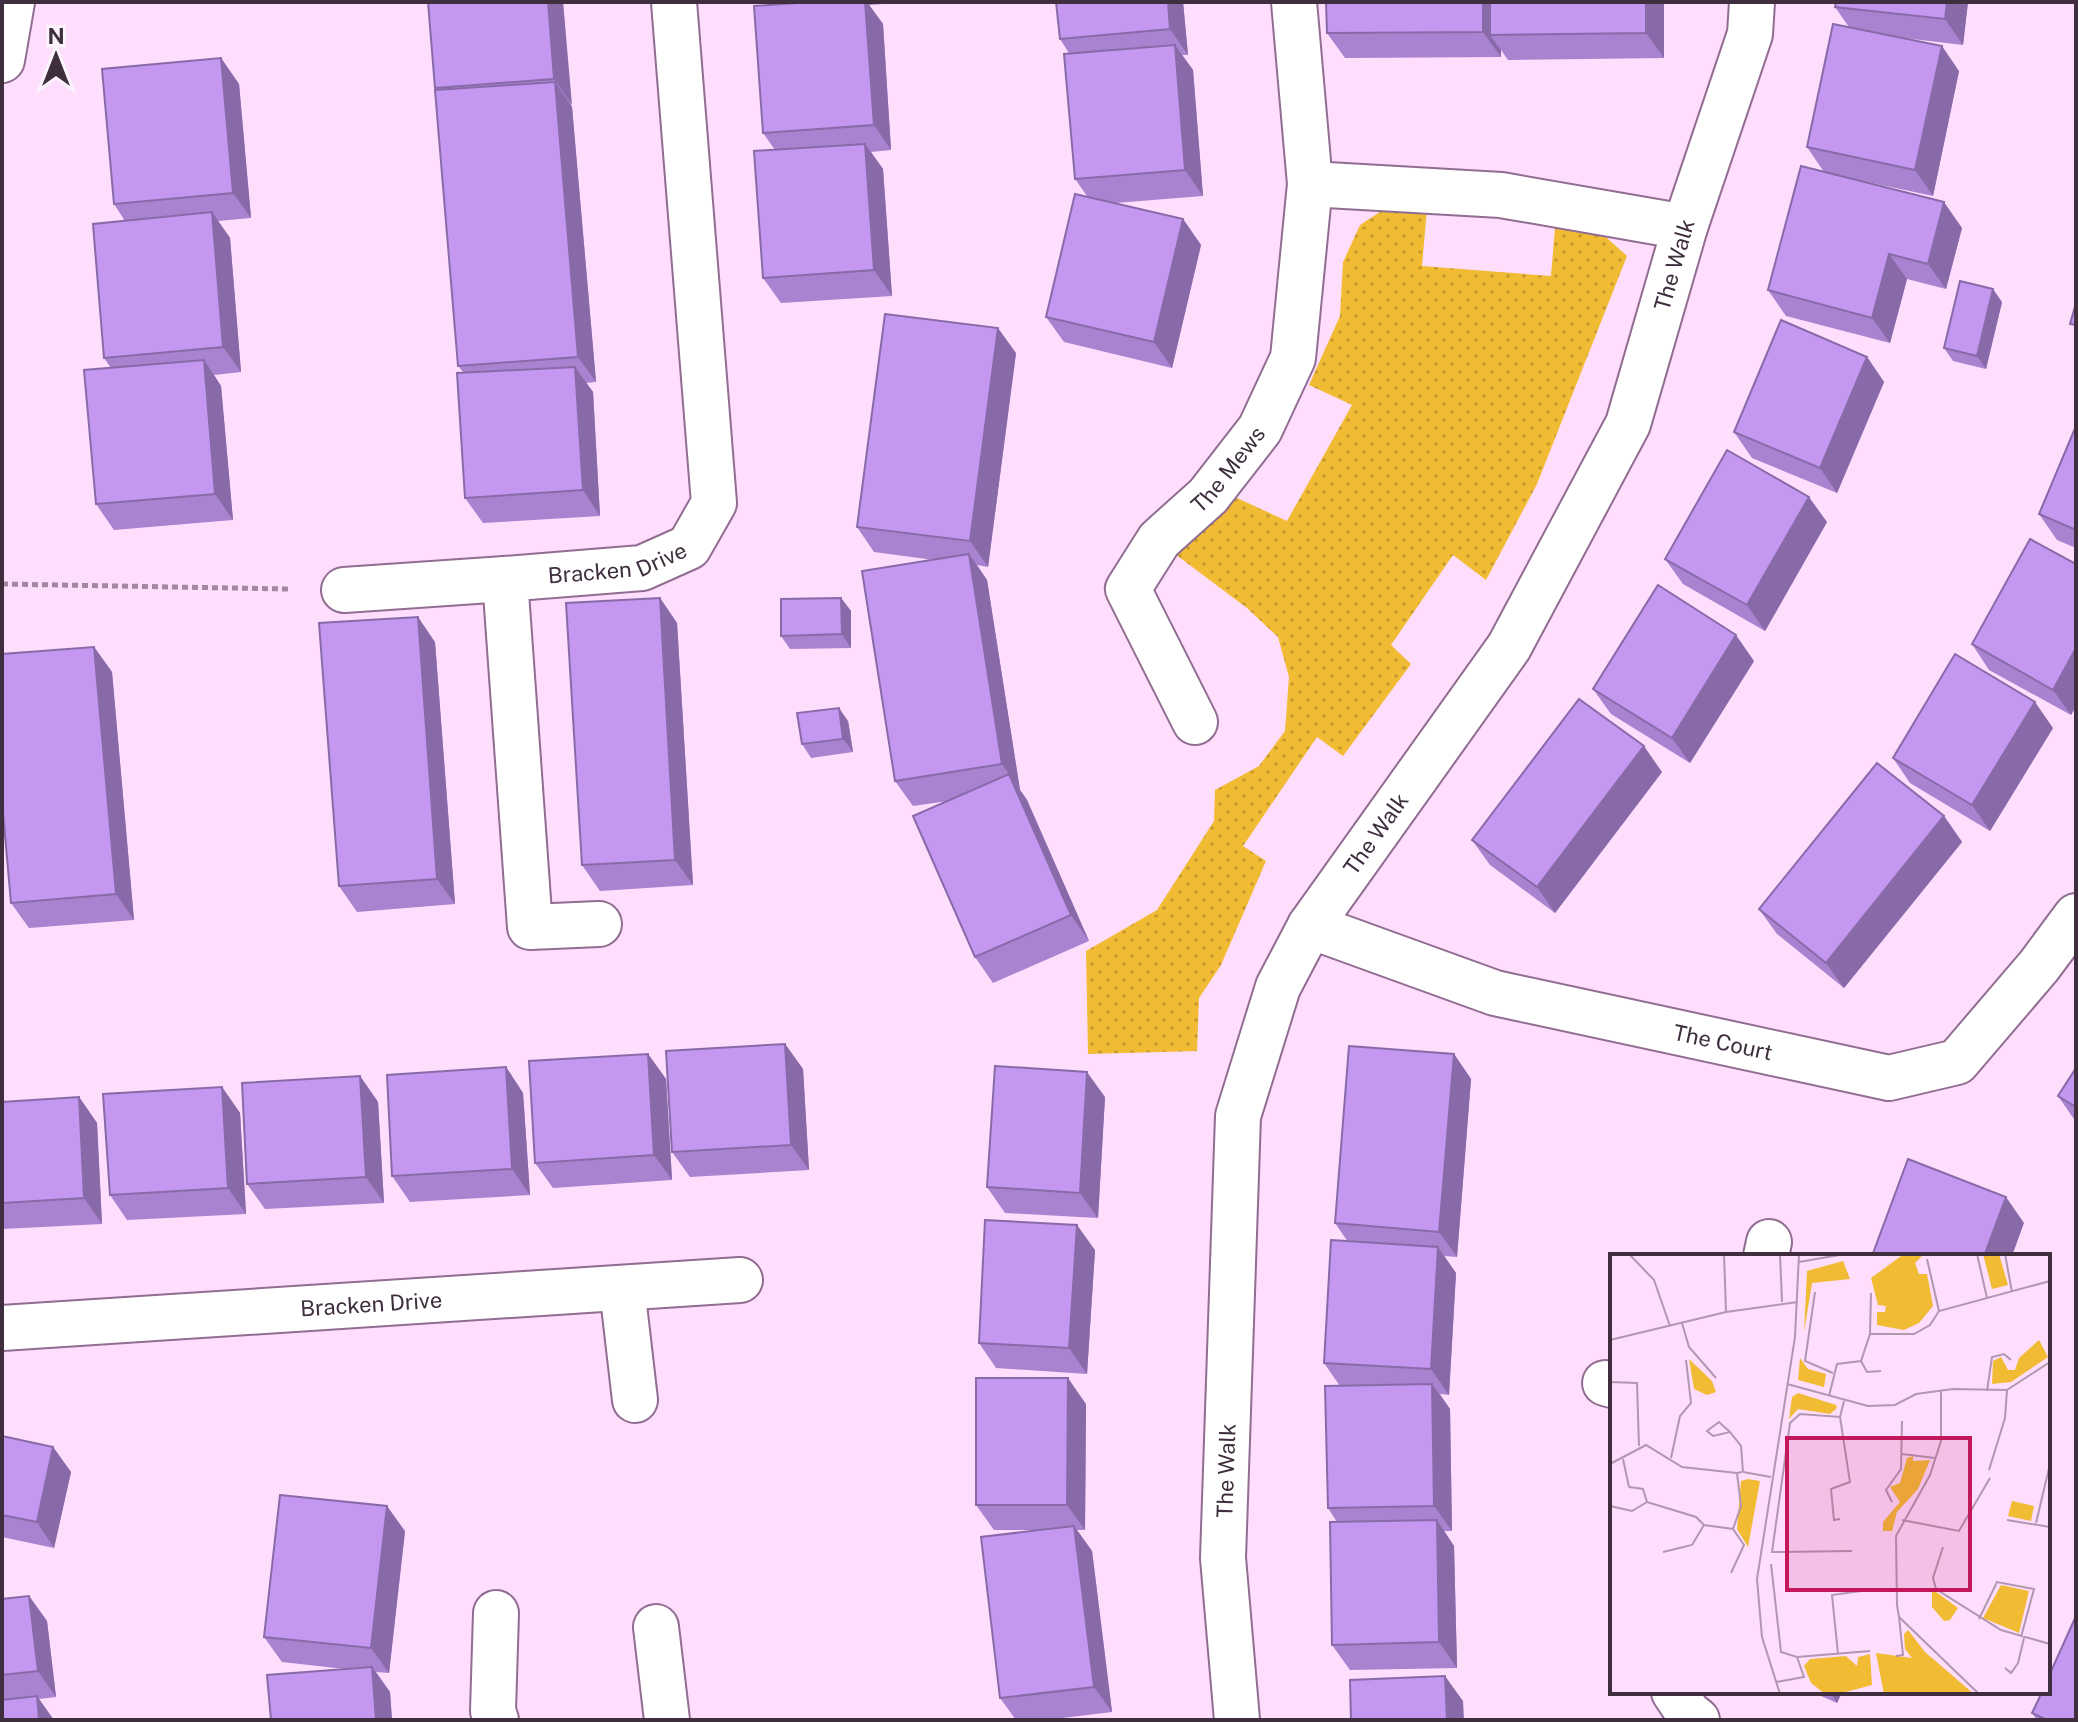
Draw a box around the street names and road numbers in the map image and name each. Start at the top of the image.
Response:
street label: The Walk [1649,216,1700,314]
street label: The Mews [1186,421,1270,518]
street label: Bracken Drive [547,537,691,589]
street label: The Walk [1338,788,1414,880]
street label: The Court [1671,1019,1775,1066]
street label: Bracken Drive [300,1286,443,1322]
street label: The Walk [1211,1423,1241,1518]

